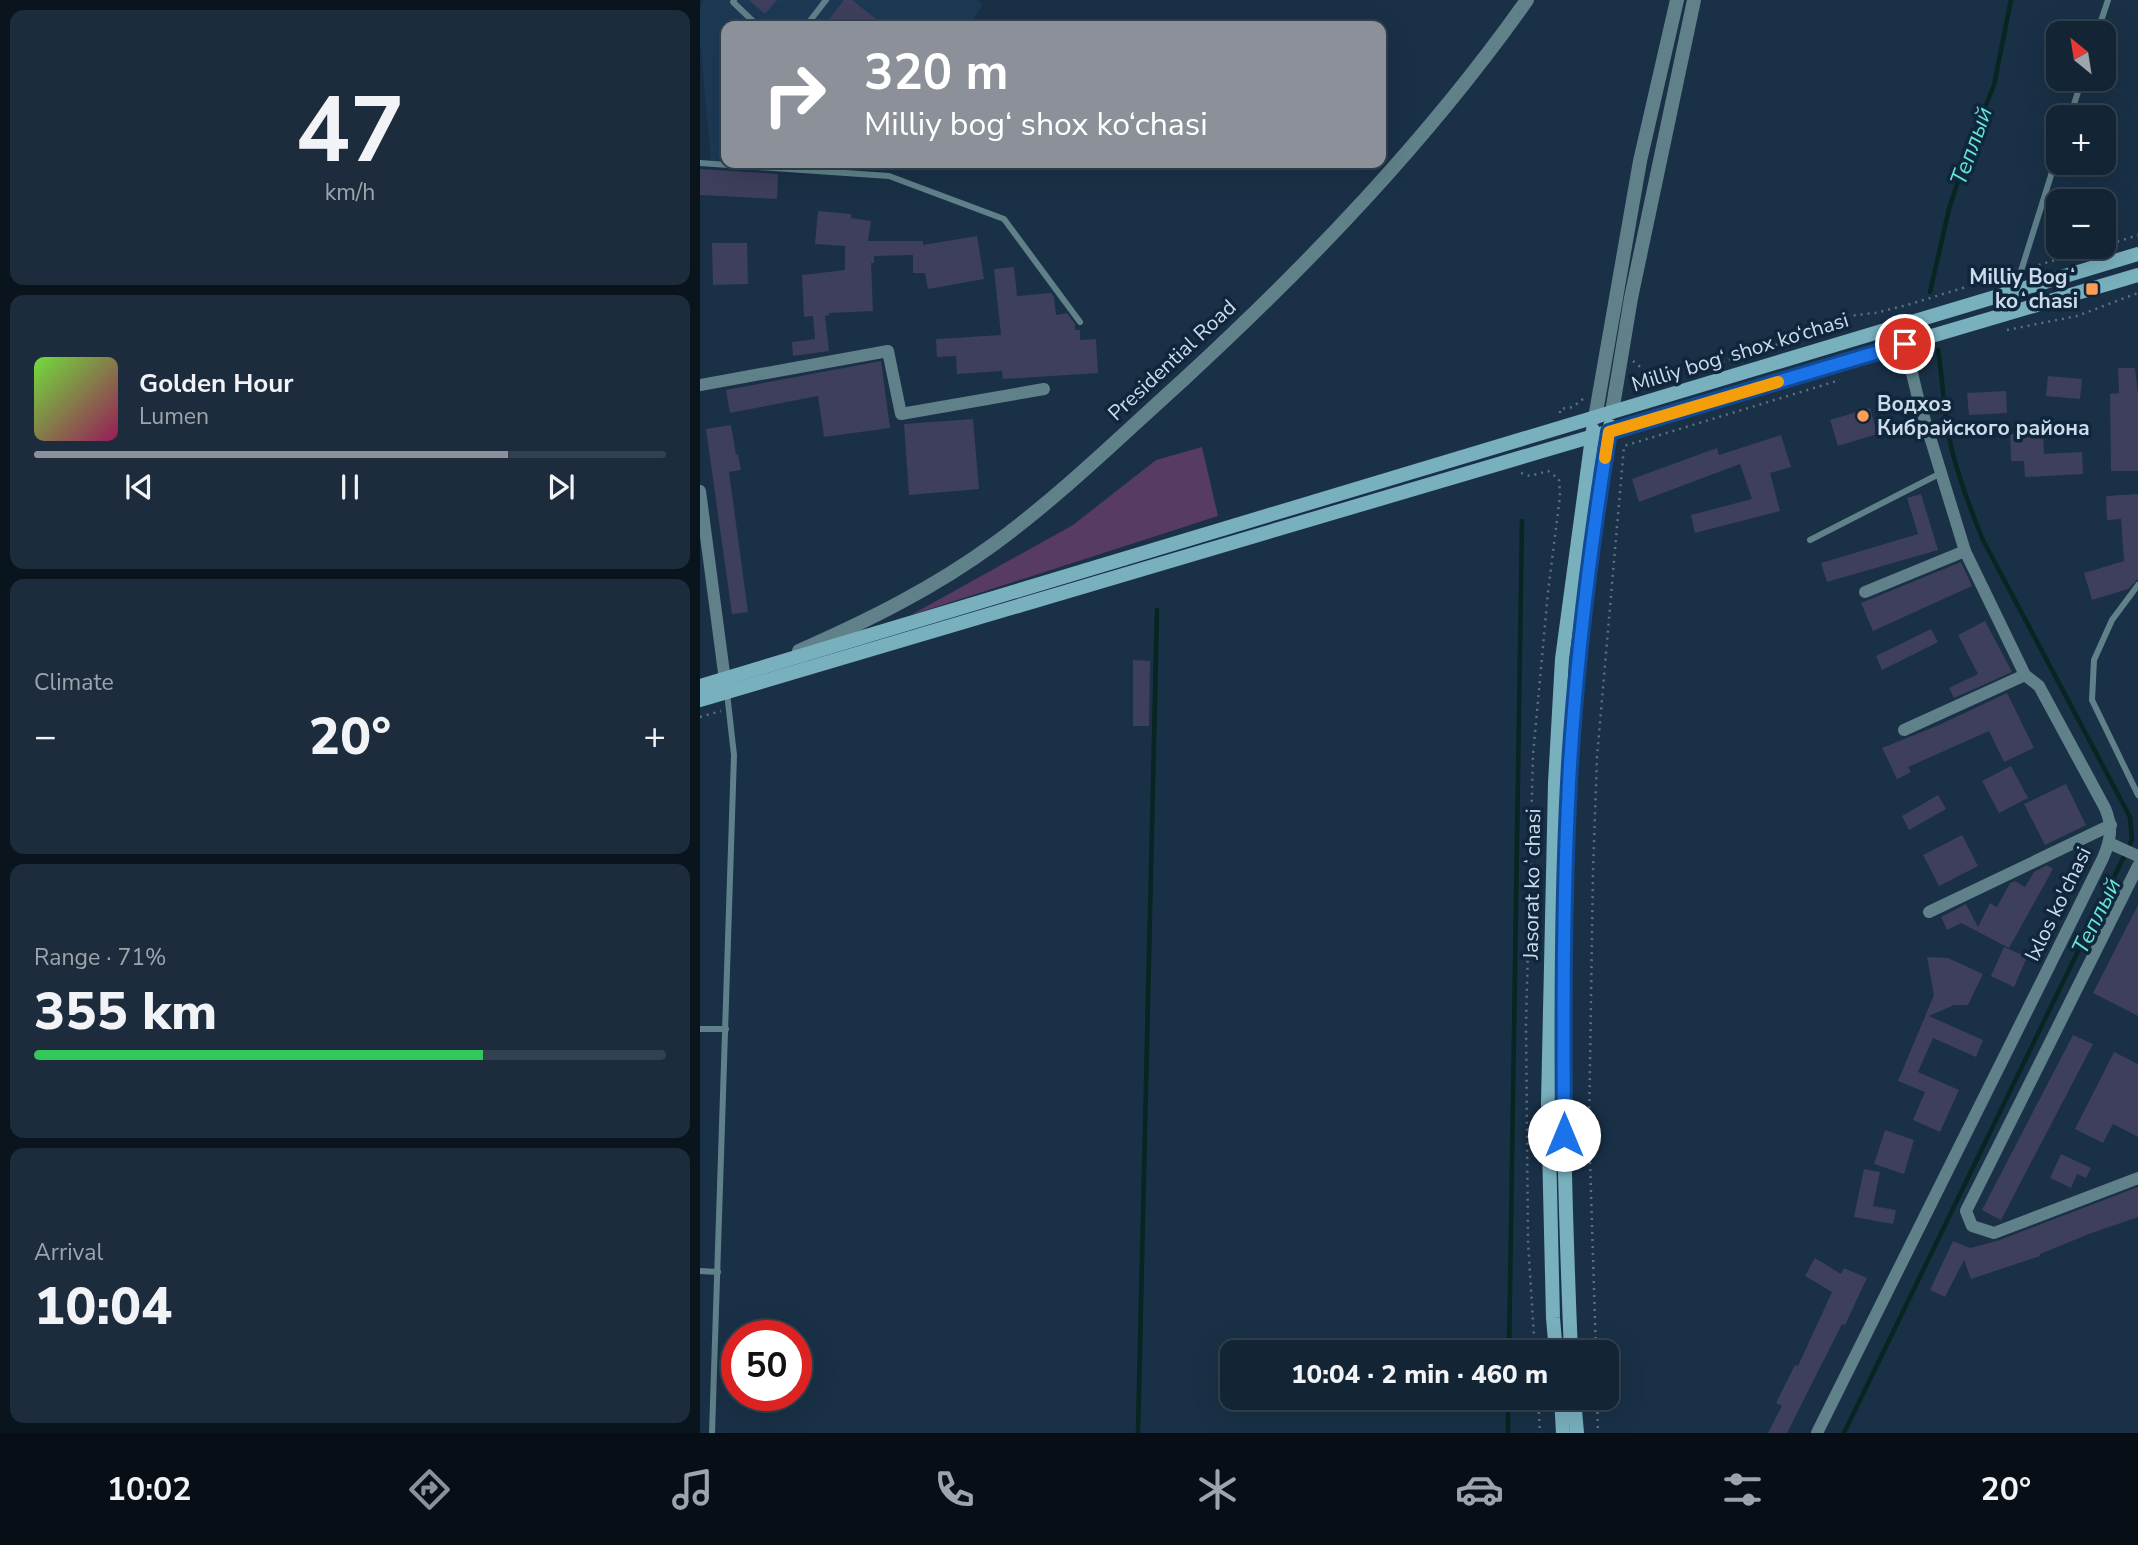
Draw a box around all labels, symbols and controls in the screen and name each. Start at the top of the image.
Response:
north arrow [2046,21,2116,91]
map controls [2046,21,2116,259]
text: 320 m [864,39,1008,106]
icon: right [749,49,840,140]
text: 47 [295,69,405,193]
text: Milliy bog‘ shox ko‘chasi [864,103,1208,146]
water label: Теплый [1943,103,2000,190]
button: + [2046,105,2116,175]
text: km/h [325,177,375,208]
button: − [2046,189,2116,259]
place label: Milliy Bogʻ koʻchasi [1969,263,2078,315]
marker: Milliy Bogʻ koʻchasi [2084,281,2100,297]
street label: Presidential Road [1102,293,1242,427]
street label: Milliy bog‘ shox ko‘chasi [1628,306,1852,398]
pin [1875,314,1935,374]
icon: arrive [1886,325,1924,363]
text: Golden Hour [139,366,294,401]
place label: Водхоз Кибрайского района [1877,390,2090,442]
text: Lumen [139,401,209,432]
marker: Водхоз Кибрайского района [1855,408,1871,424]
icon: previous [120,468,158,506]
icon: pause [331,468,369,506]
icon: next [542,468,580,506]
text: Climate [34,667,114,698]
text: 20° [309,701,391,772]
text: − [34,711,57,762]
text: + [643,711,666,762]
street label: Jasorat koʻchasi [1517,808,1547,961]
street label: Ixlos ko'chasi [2018,842,2098,966]
water label: Теплый [2065,873,2128,960]
text: Range · 71% [34,942,166,973]
text: 355 km [34,976,217,1047]
position arrow [1527,1098,1601,1172]
text: Arrival [34,1237,103,1268]
text: 10:04 [34,1271,172,1342]
speed limit sign: 50 [721,1320,812,1411]
text: 10:04 · 2 min · 460 m [1291,1357,1548,1392]
icon: directions [405,1465,454,1514]
icon: music [668,1465,717,1514]
icon: phone [930,1465,979,1514]
icon: climate [1193,1465,1242,1514]
icon: car [1455,1465,1504,1514]
icon: filters [1718,1465,1767,1514]
text: 10:02 [107,1468,192,1511]
text: 20° [1981,1468,2031,1511]

